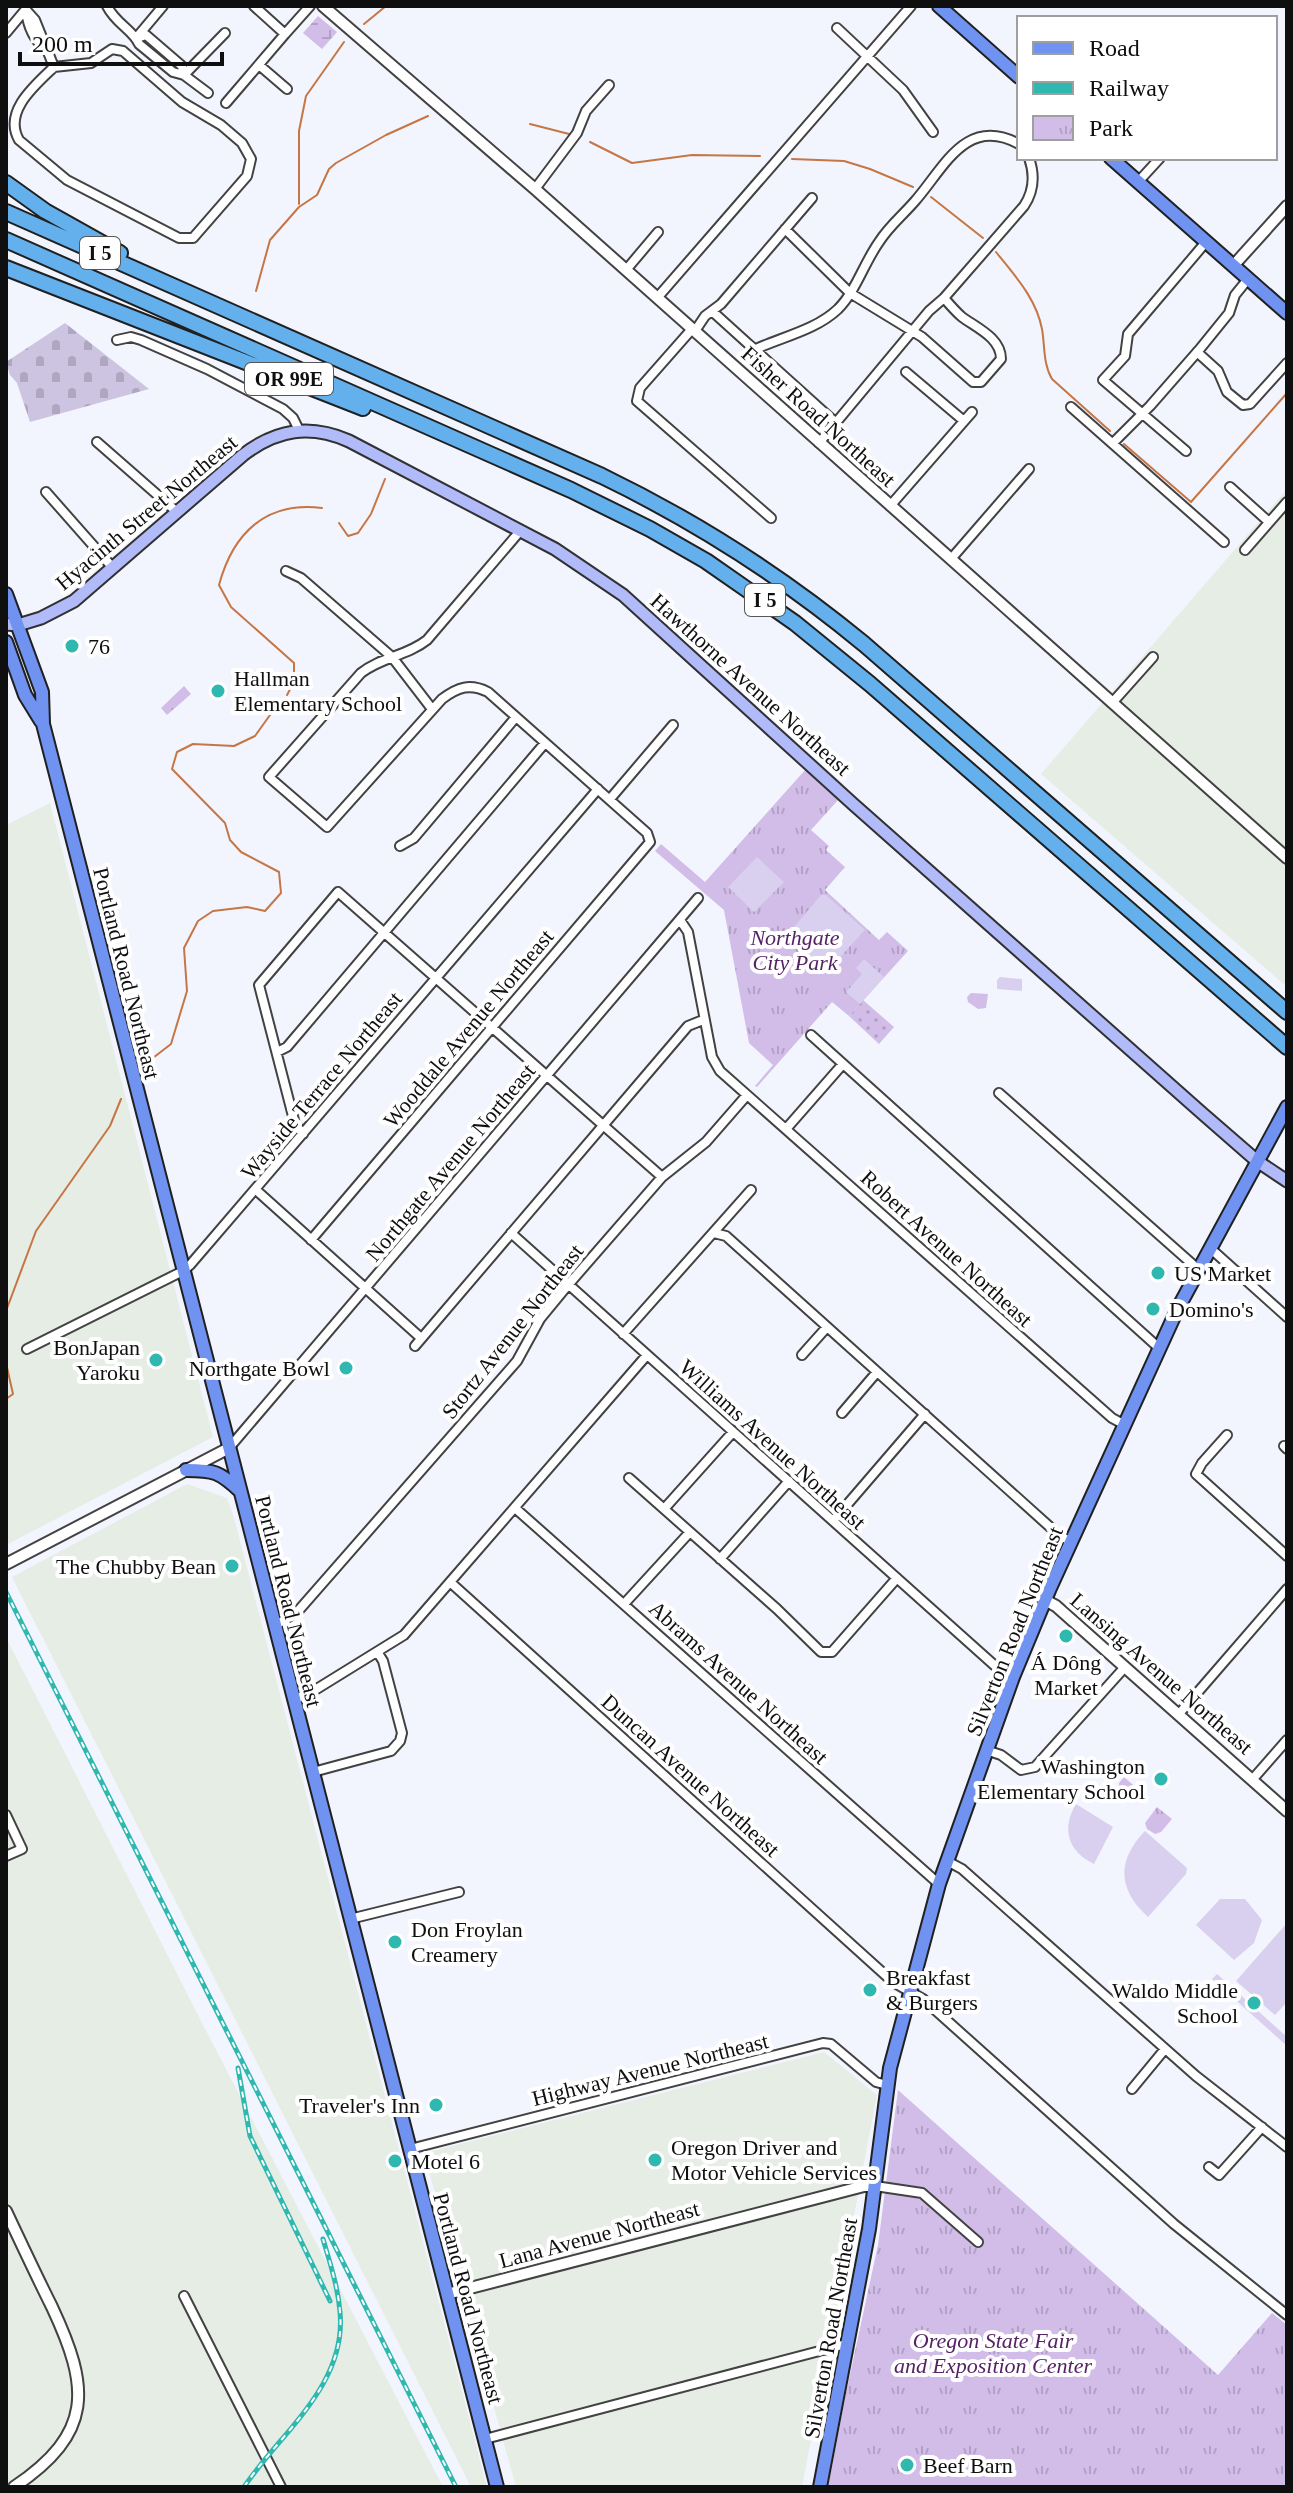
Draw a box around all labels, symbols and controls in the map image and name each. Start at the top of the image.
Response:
scale bar [20,16,222,66]
legend [1017,16,1277,160]
text: 200 m [32,31,93,57]
text: Road [1089,35,1140,61]
text: Railway [1089,75,1169,101]
text: Park [1089,115,1133,141]
road number: I 5 [80,237,120,269]
street label: Fisher Road Northeast [737,341,901,492]
road number: OR 99E [245,363,333,395]
street label: Hyacinth Street Northeast [51,429,242,595]
road number: I 5 [745,584,785,616]
street label: Hawthorne Avenue Northeast [646,588,856,781]
place label: 76 [88,634,110,659]
marker: 76 [63,637,81,655]
place label: Hallman Elementary School [234,666,402,716]
marker: Hallman Elementary School [209,682,227,700]
street label: Portland Road Northeast [88,865,165,1082]
street label: Wooddale Avenue Northeast [378,924,559,1132]
park label: Northgate City Park [749,925,840,975]
street label: Wayside Terrace Northeast [236,987,407,1184]
street label: Northgate Avenue Northeast [360,1059,540,1266]
street label: Robert Avenue Northeast [856,1165,1038,1332]
street label: Stortz Avenue Northeast [436,1239,588,1424]
place label: US Market [1174,1261,1271,1286]
marker: US Market [1149,1264,1167,1282]
place label: Domino's [1169,1297,1254,1322]
marker: Domino's [1144,1300,1162,1318]
place label: BonJapan Yaroku [53,1335,140,1385]
marker: BonJapan Yaroku [147,1351,165,1369]
street label: Williams Avenue Northeast [674,1354,871,1535]
place label: Northgate Bowl [189,1356,330,1381]
marker: Northgate Bowl [337,1359,355,1377]
street label: Portland Road Northeast [250,1493,327,1710]
street label: Silverton Road Northeast [961,1523,1068,1740]
place label: The Chubby Bean [56,1554,216,1579]
marker: The Chubby Bean [223,1557,241,1575]
street label: Lansing Avenue Northeast [1066,1588,1258,1759]
street label: Abrams Avenue Northeast [644,1596,833,1769]
marker: Á Dông Market [1057,1627,1075,1645]
place label: Á Dông Market [1031,1650,1101,1700]
street label: Duncan Avenue Northeast [597,1689,785,1862]
place label: Washington Elementary School [977,1754,1145,1804]
marker: Washington Elementary School [1152,1770,1170,1788]
place label: Don Froylan Creamery [411,1917,523,1967]
marker: Don Froylan Creamery [386,1933,404,1951]
place label: Breakfast & Burgers [886,1965,978,2015]
place label: Waldo Middle School [1112,1978,1238,2028]
marker: Breakfast & Burgers [861,1981,879,1999]
marker: Waldo Middle School [1245,1994,1263,2012]
street label: Highway Avenue Northeast [529,2028,771,2111]
place label: Traveler's Inn [299,2093,420,2118]
marker: Traveler's Inn [427,2096,445,2114]
place label: Oregon Driver and Motor Vehicle Services [671,2135,877,2185]
place label: Motel 6 [411,2149,480,2174]
marker: Oregon Driver and Motor Vehicle Services [646,2151,664,2169]
marker: Motel 6 [386,2152,404,2170]
street label: Portland Road Northeast [428,2190,509,2406]
street label: Lana Avenue Northeast [496,2196,702,2273]
street label: Silverton Road Northeast [799,2216,862,2440]
park label: Oregon State Fair and Exposition Center [894,2328,1092,2378]
place label: Beef Barn [923,2453,1013,2478]
marker: Beef Barn [898,2456,916,2474]

